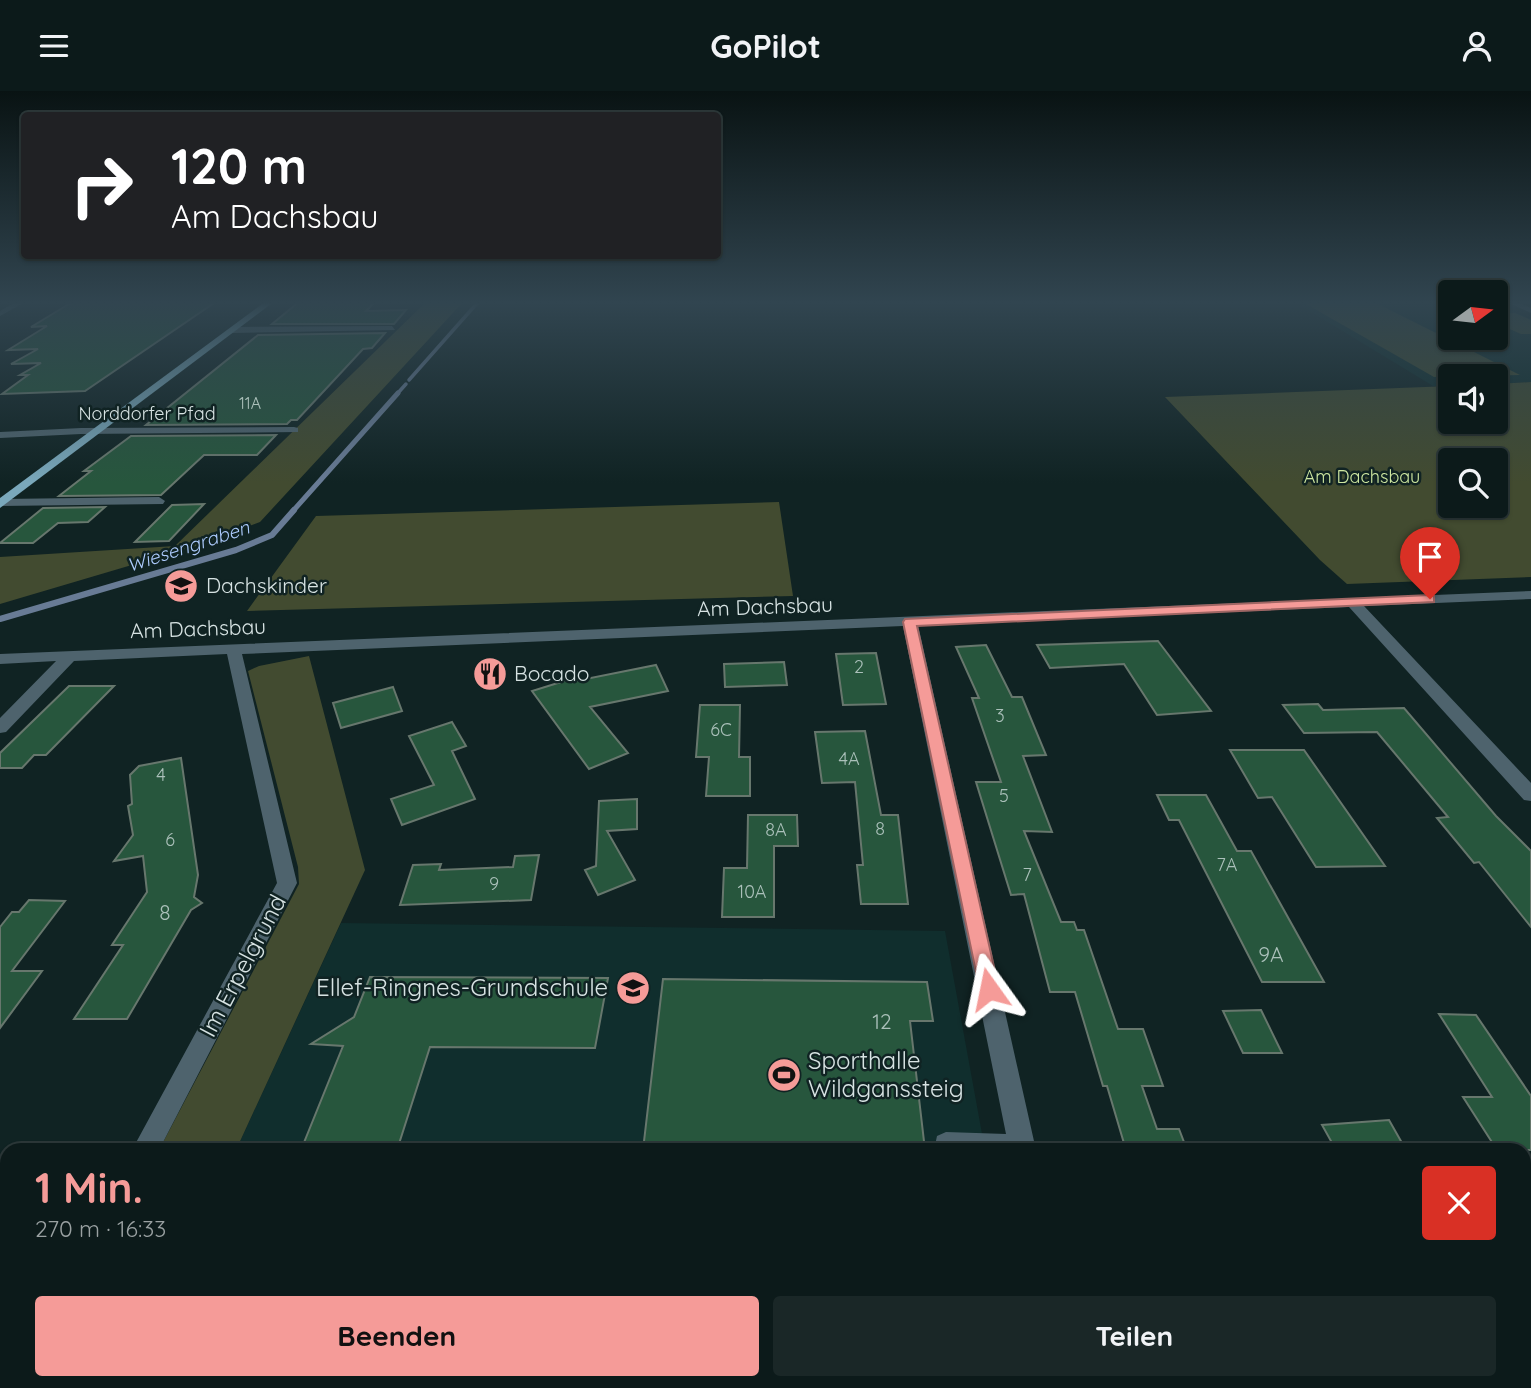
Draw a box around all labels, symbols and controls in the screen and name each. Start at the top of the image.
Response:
text: GoPilot [710,26,821,66]
icon: menu [35,27,73,65]
icon: person [1458,27,1496,65]
text: 120 m [171,135,307,196]
icon: right [56,140,147,231]
text: Am Dachsbau [171,196,378,236]
north arrow [1438,280,1508,350]
map controls [1438,280,1508,518]
button: sound [1438,364,1508,434]
house number: 11A [239,393,261,413]
street label: Norddorfer Pfad [78,402,216,425]
button: search [1438,448,1508,518]
park label: Am Dachsbau [1304,465,1420,488]
water label: Wiesengraben [124,515,253,577]
pin [1400,527,1460,599]
icon: arrive [1411,538,1449,576]
school or university icon: Dachskinder [162,567,200,605]
place label: Dachskinder [206,572,327,598]
street label: Am Dachsbau [696,591,833,621]
street label: Am Dachsbau [129,613,266,643]
restaurant icon: Bocado [471,655,509,693]
house number: 2 [854,655,864,678]
place label: Bocado [514,660,589,686]
house number: 3 [995,704,1005,727]
house number: 6C [710,718,732,741]
house number: 4A [838,747,860,770]
house number: 4 [156,763,166,786]
house number: 5 [999,784,1009,807]
house number: 8 [875,817,885,840]
house number: 8A [765,818,787,841]
house number: 6 [165,828,175,851]
house number: 7A [1217,853,1238,876]
house number: 7 [1022,863,1032,886]
house number: 9 [489,872,499,895]
house number: 10A [738,880,767,903]
street label: Im Erpelgrund [192,889,292,1042]
house number: 8 [159,899,171,925]
house number: 9A [1258,941,1284,967]
position arrow [952,952,1026,1026]
school or university icon: Ellef-Ringnes-Grundschule [614,969,652,1007]
place label: Ellef-Ringnes-Grundschule [316,972,608,1002]
house number: 12 [872,1008,892,1034]
place label: Sporthalle Wildganssteig [808,1045,964,1103]
sports icon: Sporthalle Wildganssteig [765,1056,803,1094]
text: 1 Min. [35,1161,143,1214]
button: close [1422,1166,1496,1240]
text: 270 m · 16:33 [35,1214,166,1243]
button: Beenden [35,1296,759,1376]
button: Teilen [773,1296,1496,1376]

